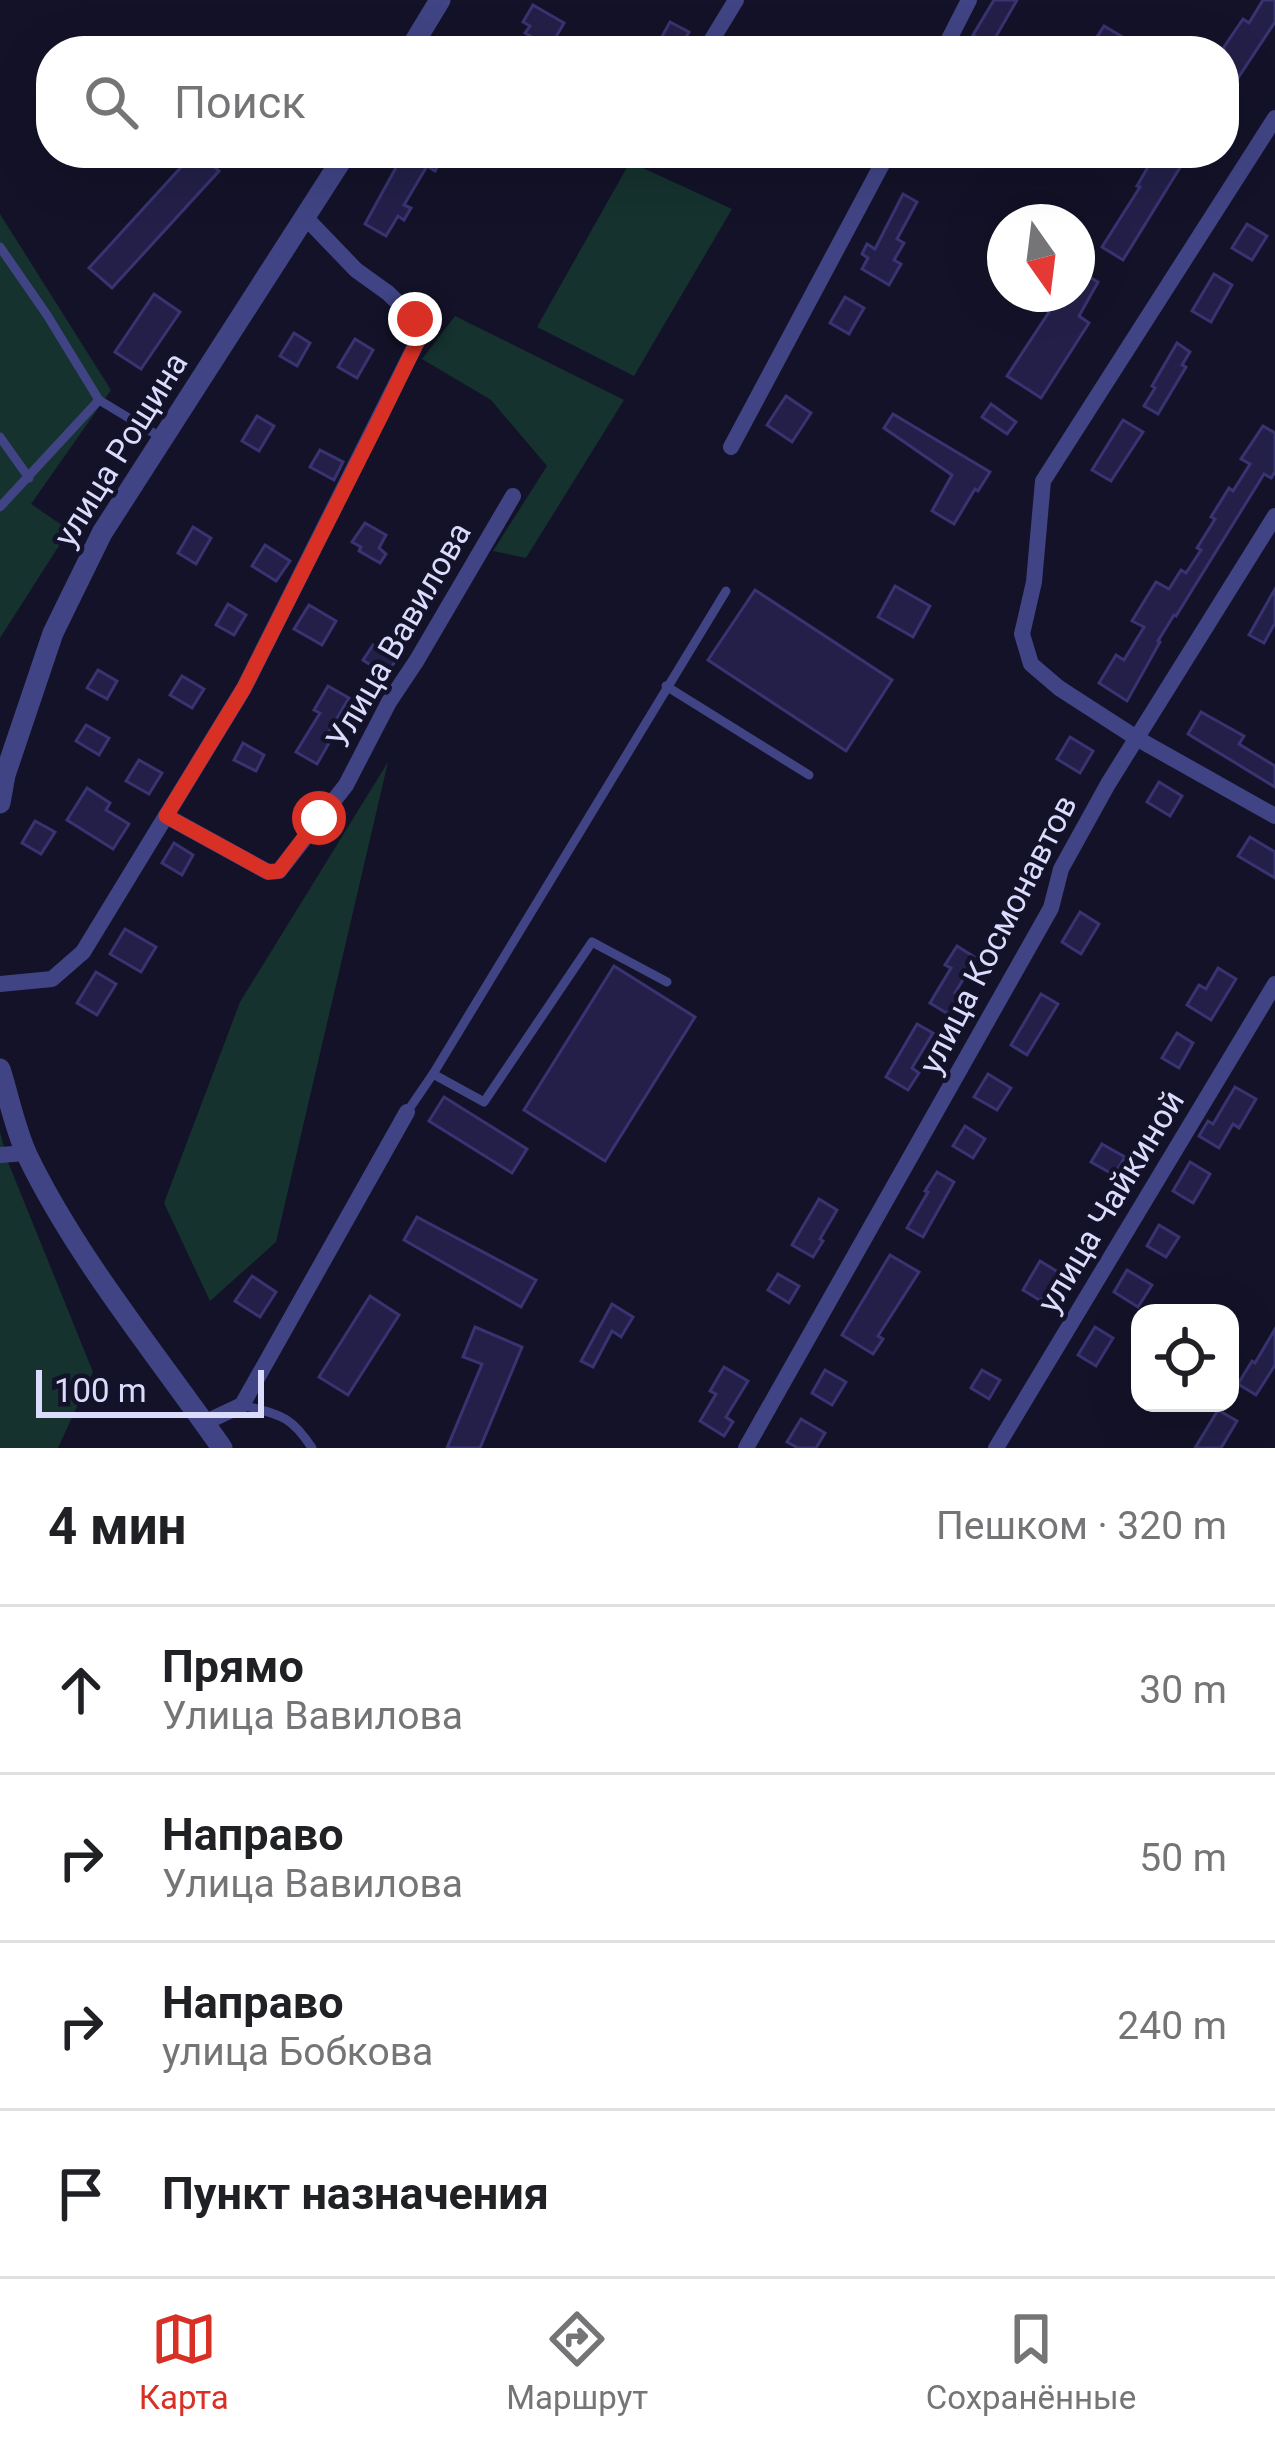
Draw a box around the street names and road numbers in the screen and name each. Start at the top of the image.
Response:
street label: улица Рощина [45,345,196,554]
street label: Улица Вавилова [318,515,479,755]
street label: улица Космонавтов [910,788,1085,1080]
street label: улица Чайкиной [1029,1083,1192,1319]

